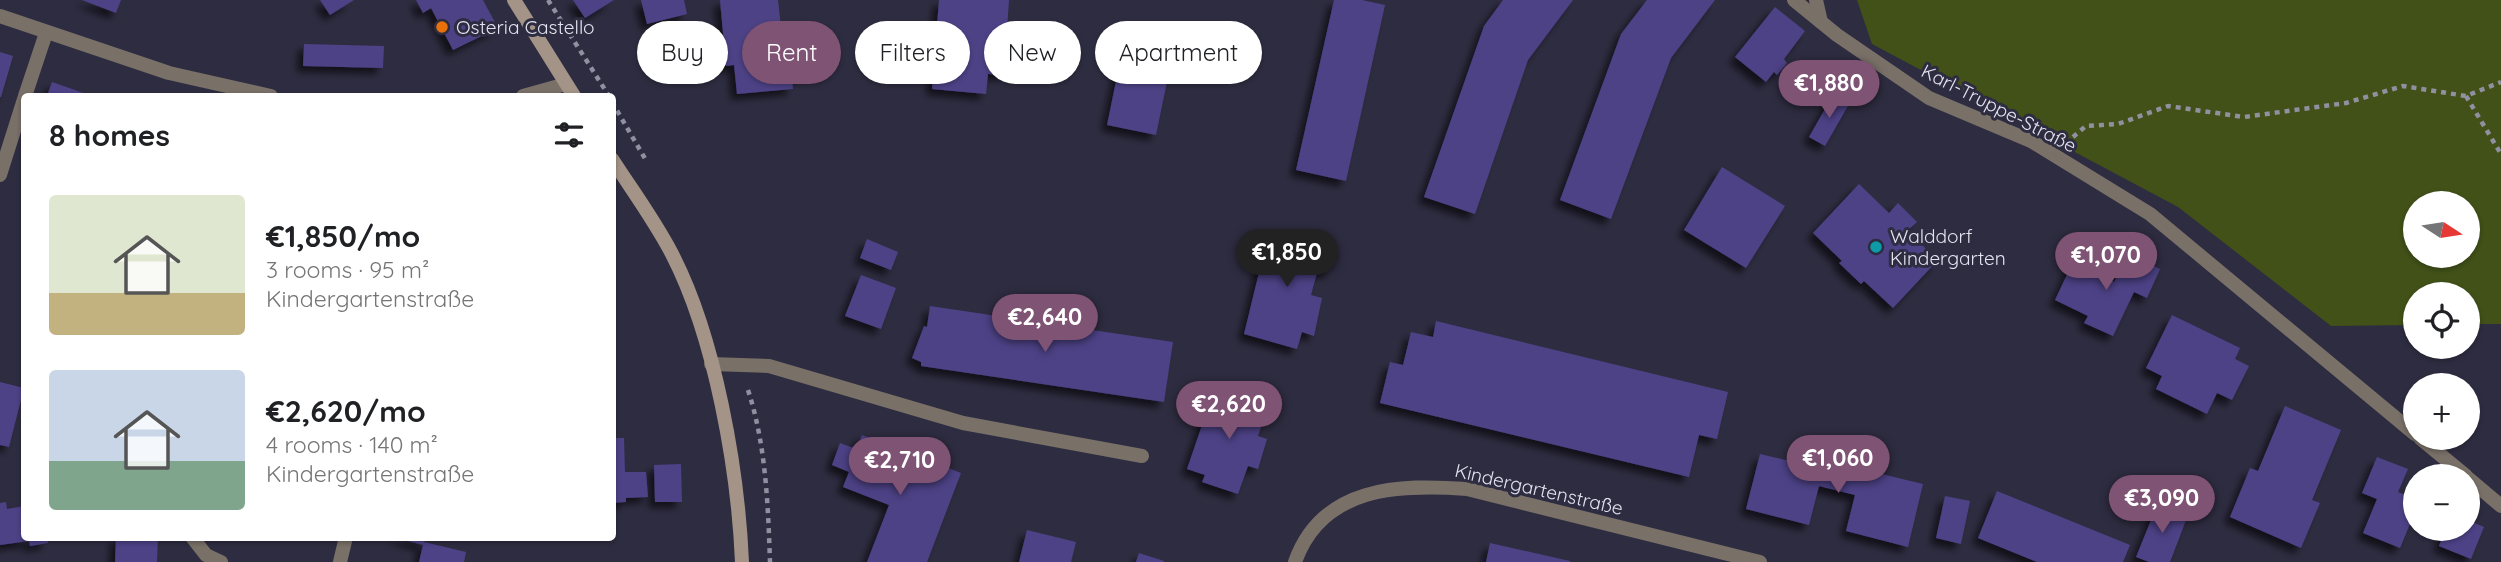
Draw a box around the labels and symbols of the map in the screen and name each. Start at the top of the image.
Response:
place label: Osteria Castello [456,15,595,39]
marker: Osteria Castello [434,19,450,35]
street label: Karl-Truppe-Straße [1917,58,2081,158]
pin: €1,880 [1772,60,1886,120]
north arrow [2403,191,2480,268]
place label: Walddorf Kindergarten [1890,224,2006,270]
pin: €1,850 [1230,230,1344,289]
pin: €1,070 [2049,232,2163,292]
marker: Walddorf Kindergarten [1868,239,1884,255]
pin: €2,640 [988,294,1102,354]
pin: €2,620 [1172,382,1286,441]
pin: €1,060 [1781,435,1895,495]
pin: €2,710 [843,438,957,497]
street label: Kindergartenstraße [1452,458,1626,520]
pin: €3,090 [2105,476,2219,535]

